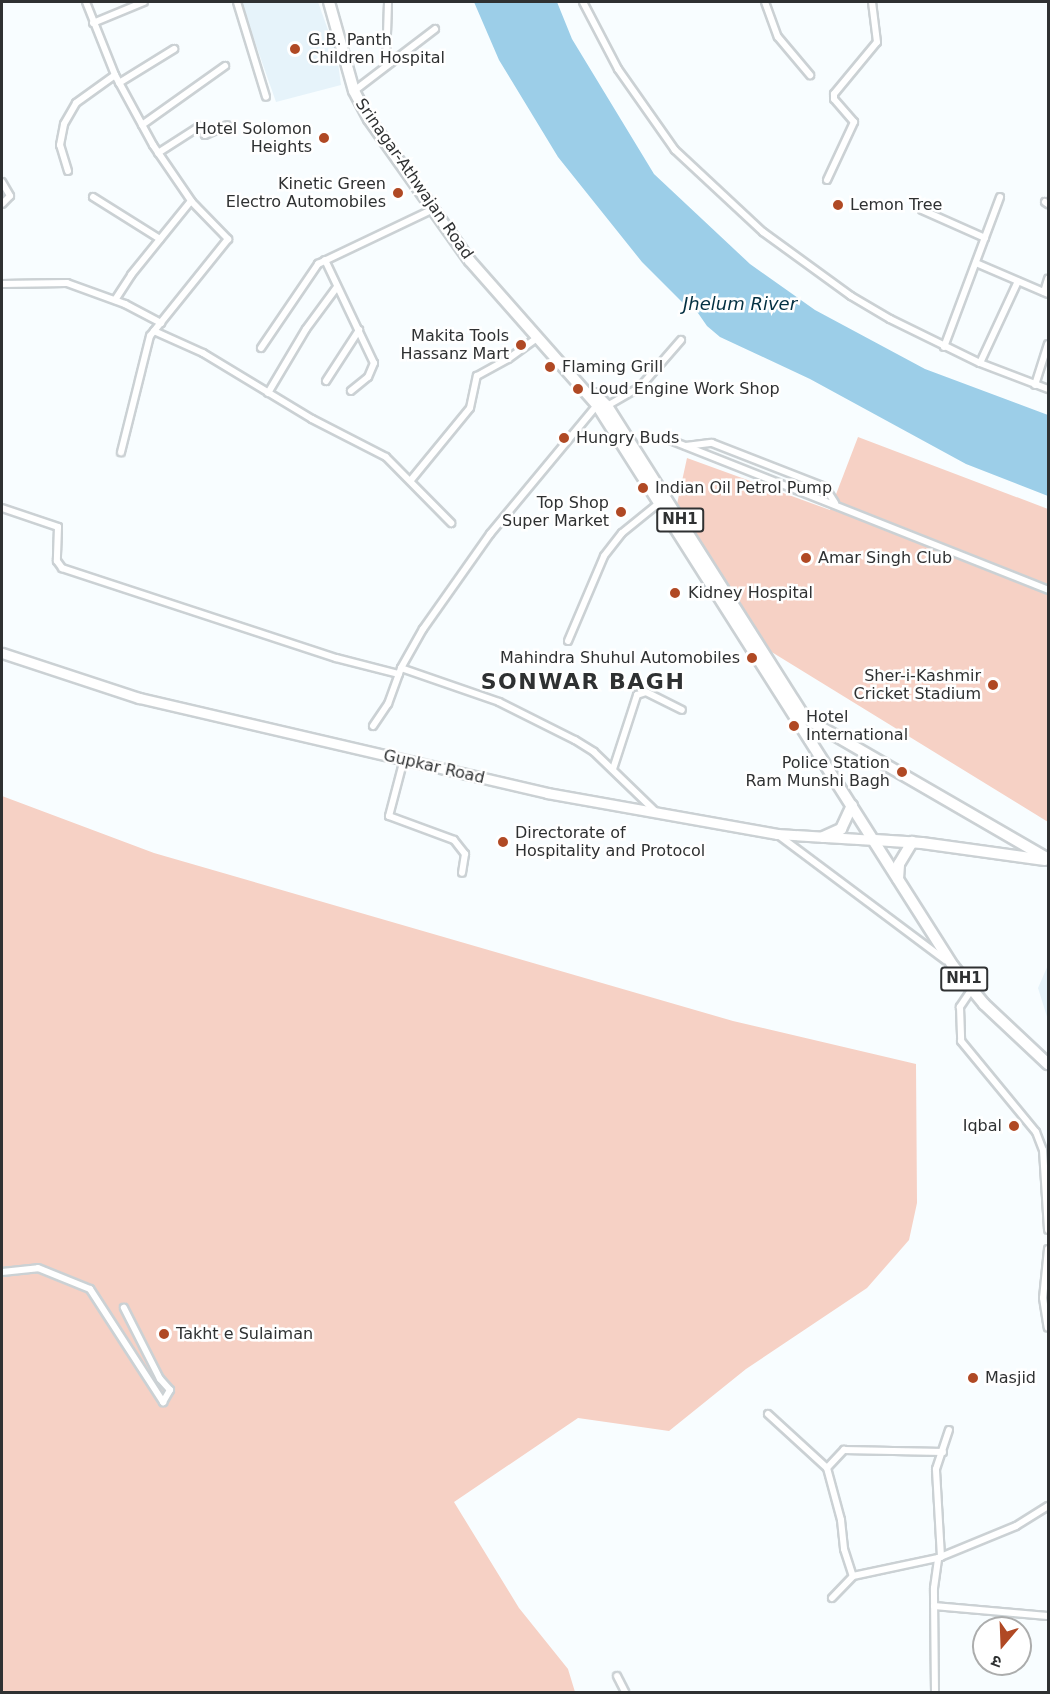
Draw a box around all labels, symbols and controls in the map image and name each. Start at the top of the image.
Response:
place label: G.B. Panth Children Hospital [308,30,445,68]
marker: G.B. Panth Children Hospital [286,40,304,58]
street label: Srinagar-Athwajan Road [351,95,477,263]
place label: Hotel Solomon Heights [195,119,312,157]
marker: Hotel Solomon Heights [317,131,331,145]
place label: Kinetic Green Electro Automobiles [226,174,386,212]
marker: Kinetic Green Electro Automobiles [391,186,405,200]
place label: Lemon Tree [850,195,942,215]
marker: Lemon Tree [831,198,845,212]
water label: Jhelum River [683,293,797,315]
place label: Makita Tools Hassanz Mart [401,326,509,364]
marker: Makita Tools Hassanz Mart [514,338,528,352]
place label: Flaming Grill [562,357,663,377]
marker: Flaming Grill [543,360,557,374]
place label: Loud Engine Work Shop [590,379,780,399]
marker: Loud Engine Work Shop [571,382,585,396]
place label: Hungry Buds [576,428,679,448]
marker: Hungry Buds [557,431,571,445]
place label: Indian Oil Petrol Pump [655,478,832,498]
marker: Indian Oil Petrol Pump [636,481,650,495]
place label: Top Shop Super Market [502,493,609,531]
marker: Top Shop Super Market [614,505,628,519]
road number: NH1 [656,508,704,532]
place label: Amar Singh Club [818,548,952,568]
marker: Amar Singh Club [799,551,813,565]
place label: Kidney Hospital [688,583,813,603]
marker: Kidney Hospital [666,584,684,602]
place label: Mahindra Shuhul Automobiles [500,648,740,668]
marker: Mahindra Shuhul Automobiles [745,651,759,665]
place label: Sher-i-Kashmir Cricket Stadium [854,666,981,704]
district label: SONWAR BAGH [481,669,685,695]
marker: Sher-i-Kashmir Cricket Stadium [986,678,1000,692]
place label: Hotel International [806,707,908,745]
marker: Hotel International [787,719,801,733]
street label: Gupkar Road [382,746,486,788]
place label: Police Station Ram Munshi Bagh [746,753,890,791]
marker: Police Station Ram Munshi Bagh [895,765,909,779]
place label: Directorate of Hospitality and Protocol [515,823,705,861]
marker: Directorate of Hospitality and Protocol [496,835,510,849]
road number: NH1 [940,967,988,991]
place label: Iqbal [963,1116,1002,1136]
marker: Iqbal [1007,1119,1021,1133]
place label: Takht e Sulaiman [176,1324,313,1344]
marker: Takht e Sulaiman [157,1327,171,1341]
place label: Masjid [985,1368,1036,1388]
marker: Masjid [966,1371,980,1385]
north arrow [972,1616,1032,1676]
text: उ [989,1651,1004,1672]

